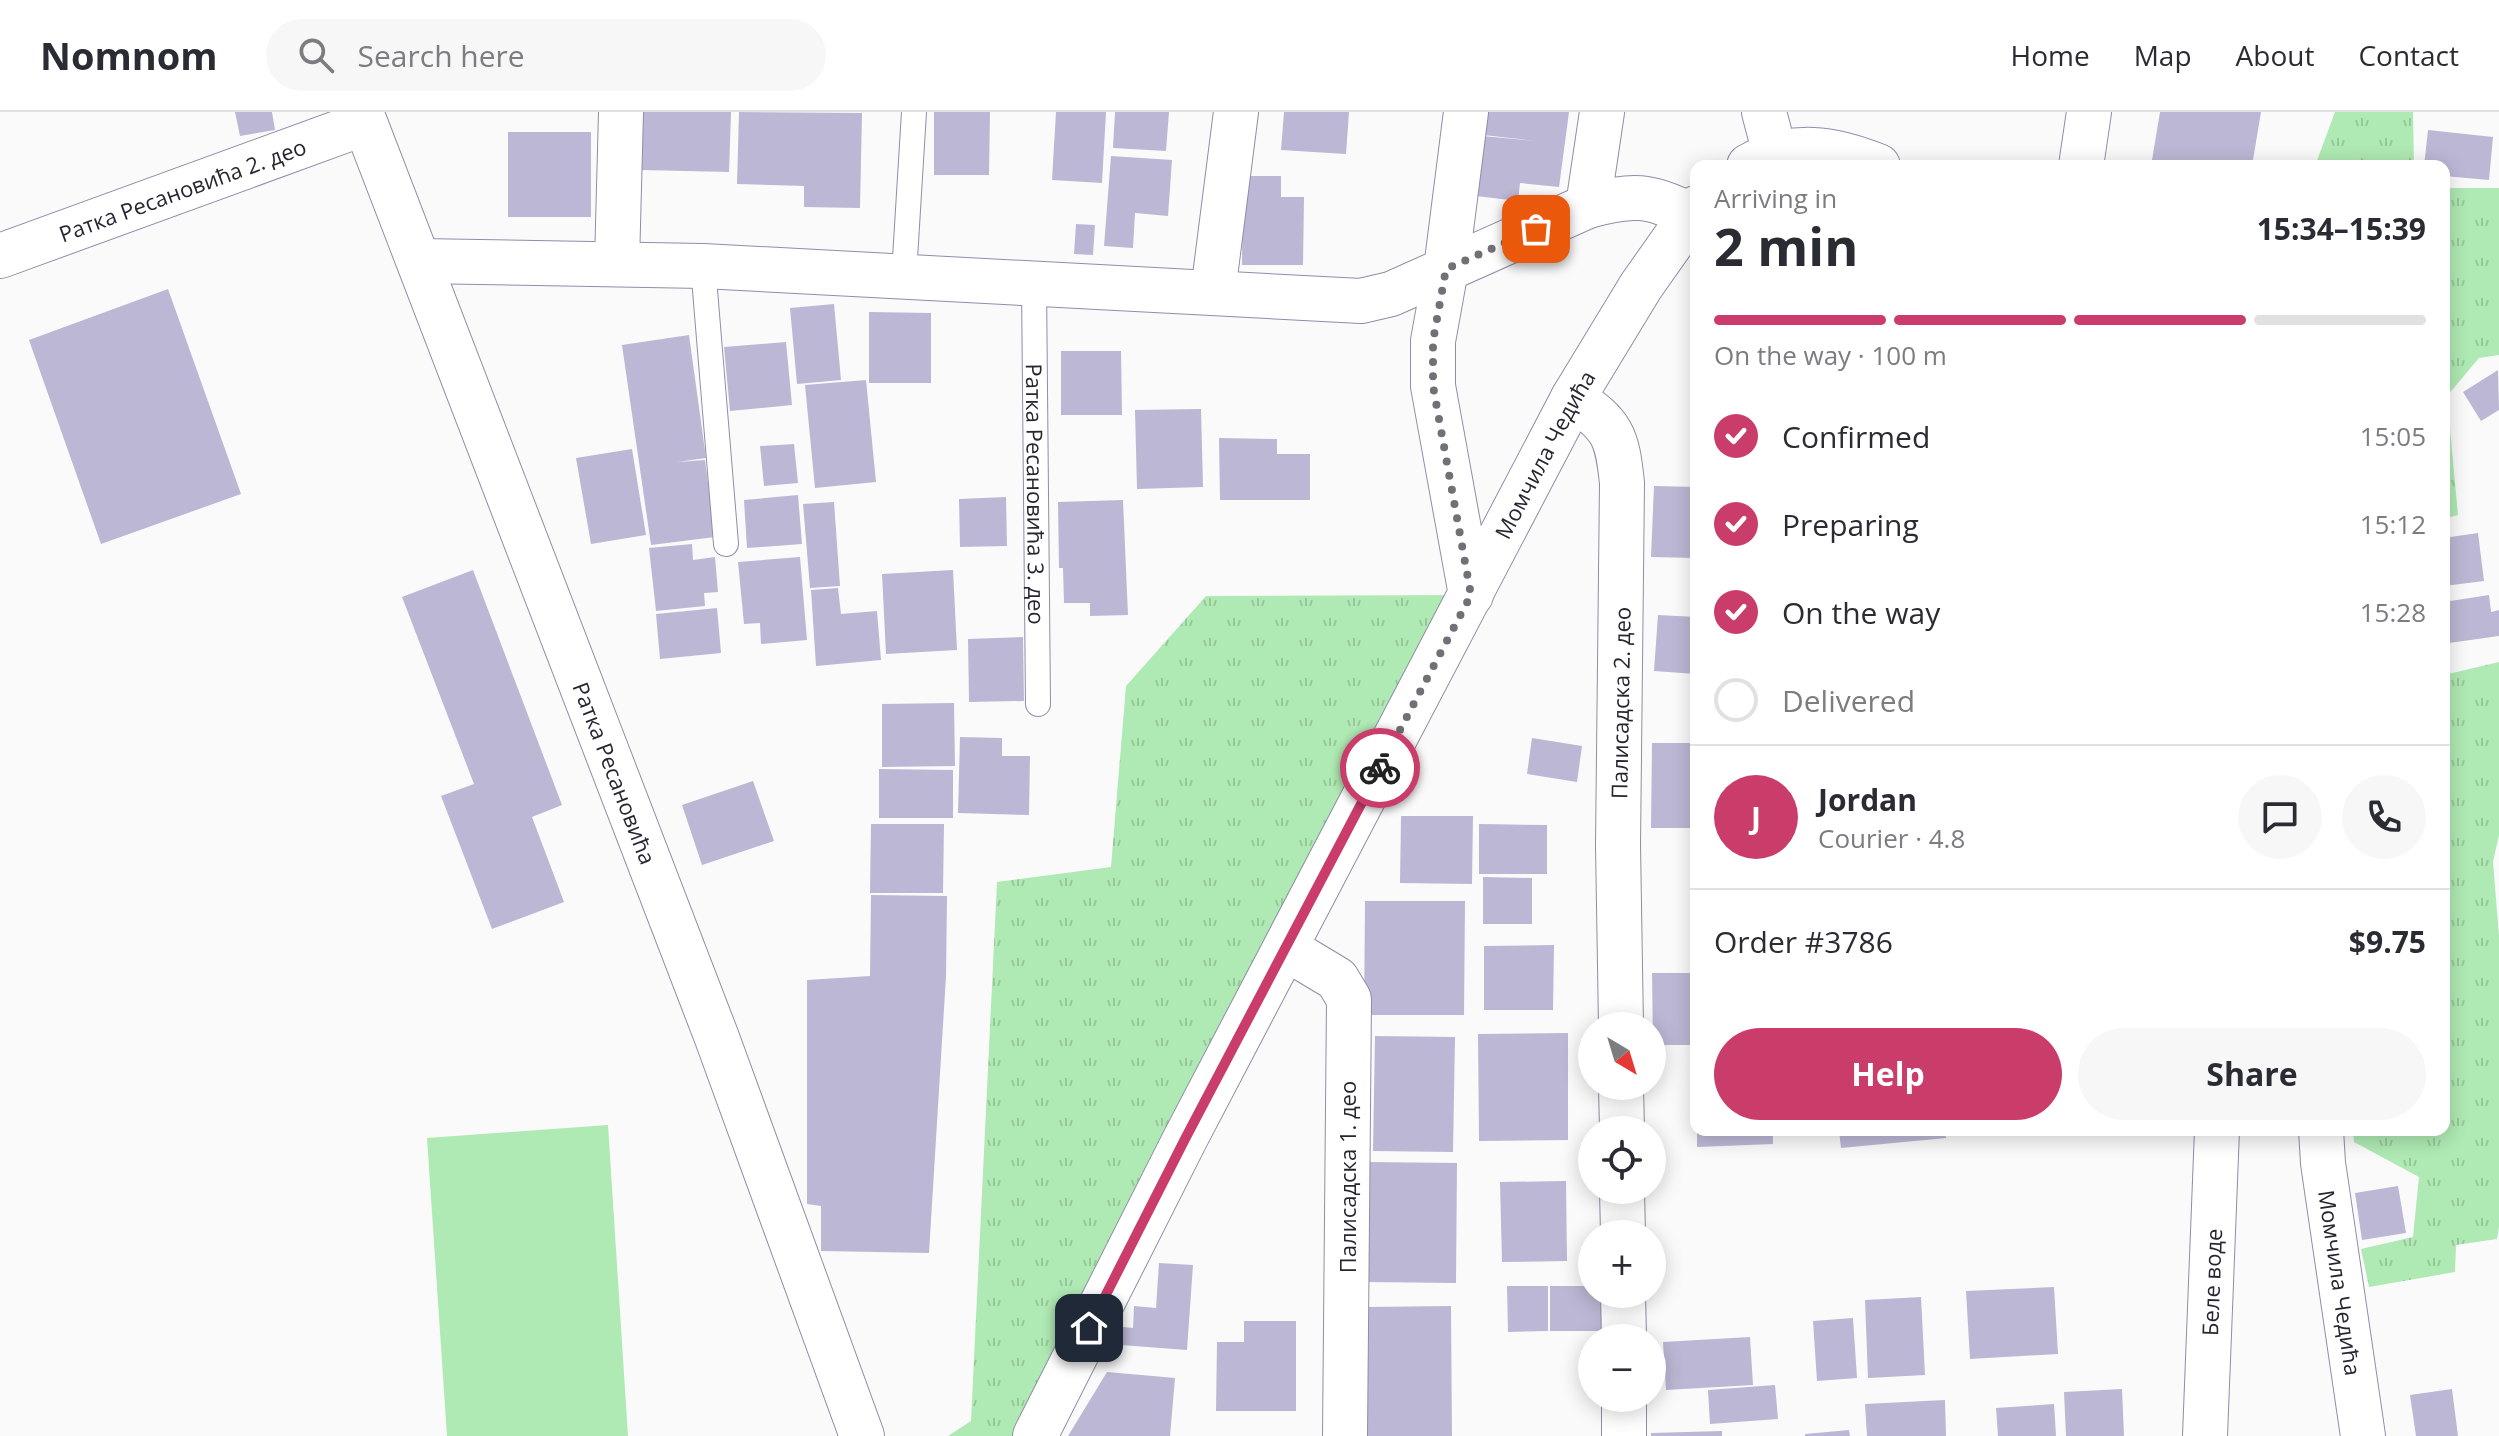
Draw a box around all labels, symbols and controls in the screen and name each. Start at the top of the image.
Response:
search box [266,19,826,91]
text: Nomnom [40,29,218,81]
icon: search [294,33,338,77]
text: Search here [358,35,525,76]
text: Home [2011,36,2090,74]
text: Map [2134,36,2192,74]
text: About [2236,36,2314,74]
text: Contact [2358,36,2459,74]
street label: Ратка Ресановића 2. део [54,131,310,248]
text: Arriving in [1714,180,1837,216]
pin [1502,195,1570,263]
icon: bag [1514,207,1558,251]
text: 15:34–15:39 [2257,208,2426,249]
text: 2 min [1714,210,1858,281]
text: On the way · 100 m [1714,337,1947,373]
street label: Ратка Ресановића 3. део [1020,363,1052,625]
street label: Момчила Чедића [1487,364,1602,544]
icon: check [1714,414,1758,458]
text: Confirmed [1782,416,1930,457]
text: 15:05 [2360,418,2426,454]
icon: check [1714,502,1758,546]
text: Preparing [1782,504,1919,545]
text: 15:12 [2360,506,2426,542]
icon: check [1714,590,1758,634]
text: On the way [1782,592,1940,633]
text: 15:28 [2360,594,2426,630]
street label: Палисадска 2. део [1603,607,1637,799]
street label: Ратка Ресановића [566,677,664,868]
text: Delivered [1782,680,1915,721]
courier [1340,728,1420,808]
icon: bike [1358,746,1402,790]
button: chat [2238,775,2322,859]
button: phone [2342,775,2426,859]
text: Jordan [1818,779,1917,820]
text: J [1751,797,1761,838]
text: Courier · 4.8 [1818,820,1965,856]
text: Order #3786 [1714,921,1893,962]
text: $9.75 [2349,921,2426,962]
north arrow [1578,1012,1666,1100]
map controls [1578,1012,1666,1412]
button: Help [1714,1028,2062,1120]
button: Share [2078,1028,2426,1120]
street label: Палисадска 1. део [1332,1081,1362,1273]
button: locate [1578,1116,1666,1204]
street label: Момчила Чедића [2312,1188,2369,1377]
button: + [1578,1220,1666,1308]
street label: Беле воде [2194,1228,2228,1336]
pin [1055,1294,1123,1362]
icon: home [1067,1306,1111,1350]
button: − [1578,1324,1666,1412]

